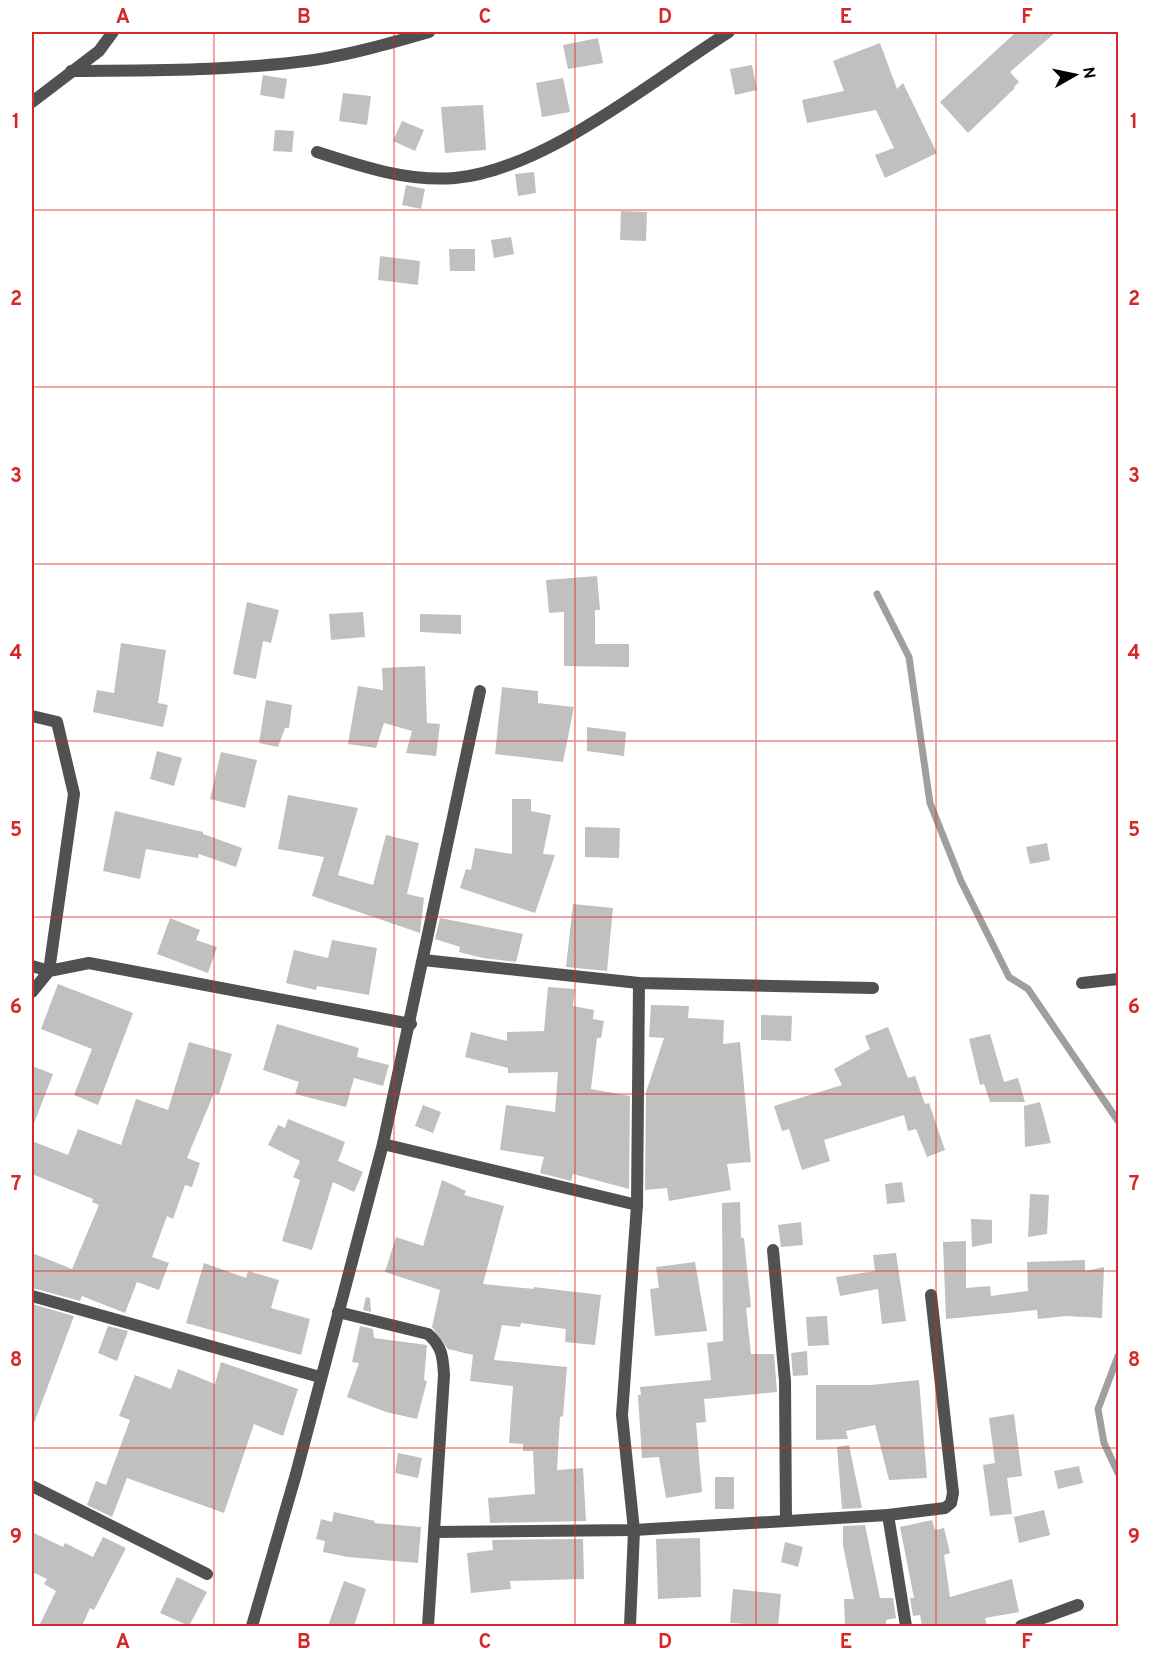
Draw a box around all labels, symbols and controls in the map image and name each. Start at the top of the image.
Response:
text: A [116,5,130,31]
text: B [297,5,311,31]
text: C [479,5,491,31]
text: D [658,5,672,31]
text: E [840,5,852,31]
text: F [1021,5,1033,31]
north arrow [1045,45,1105,105]
text: N [1077,66,1099,80]
text: 1 [12,110,20,136]
text: 1 [1130,110,1138,136]
text: 2 [10,287,22,313]
text: 2 [1128,287,1140,313]
text: 3 [10,464,22,490]
text: 3 [1128,464,1140,490]
text: 4 [10,641,22,667]
text: 4 [1128,641,1140,667]
text: 5 [10,818,22,844]
text: 5 [1128,818,1140,844]
text: 6 [10,995,22,1021]
text: 6 [1128,995,1140,1021]
text: 7 [11,1172,21,1198]
text: 7 [1129,1172,1139,1198]
text: 8 [10,1348,22,1374]
text: 8 [1128,1348,1140,1374]
text: 9 [10,1525,22,1551]
text: 9 [1128,1525,1140,1551]
text: A [116,1630,130,1656]
text: B [297,1630,311,1656]
text: C [479,1630,491,1656]
text: D [658,1630,672,1656]
text: E [840,1630,852,1656]
text: F [1021,1630,1033,1656]

